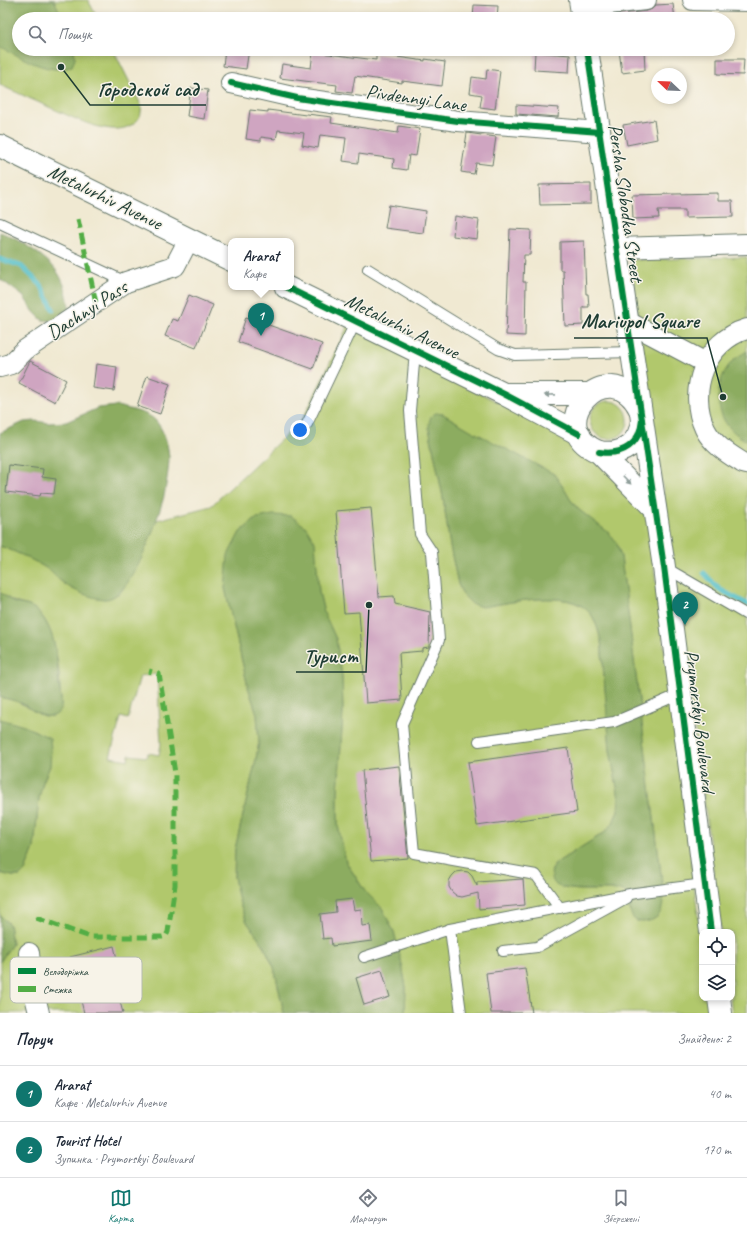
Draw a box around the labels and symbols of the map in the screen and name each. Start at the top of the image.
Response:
north arrow [651,68,687,104]
callout: Городской сад [90,72,206,105]
text: Городской сад [98,76,201,102]
street label: Pivdennyi Lane [364,79,469,118]
street label: Persha Slobodka Street [603,123,650,286]
street label: Metalurhiv Avenue [44,159,168,236]
street label: Dachnyi Pass [42,273,134,345]
street label: Metalurhiv Avenue [341,288,465,365]
pin: 1 [248,303,274,336]
callout: Mariupol Square [574,305,707,338]
text: Mariupol Square [581,308,701,334]
one-way arrow [543,392,556,398]
your location [290,420,310,440]
one-way arrow [622,475,631,485]
pin: 2 [672,592,698,625]
callout: Турист [296,639,366,672]
text: Турист [304,643,360,669]
street label: Prymorskyi Boulevard [679,649,721,797]
legend [10,957,142,1003]
text: Велодоріжка [43,964,89,978]
text: Стежка [43,982,72,996]

